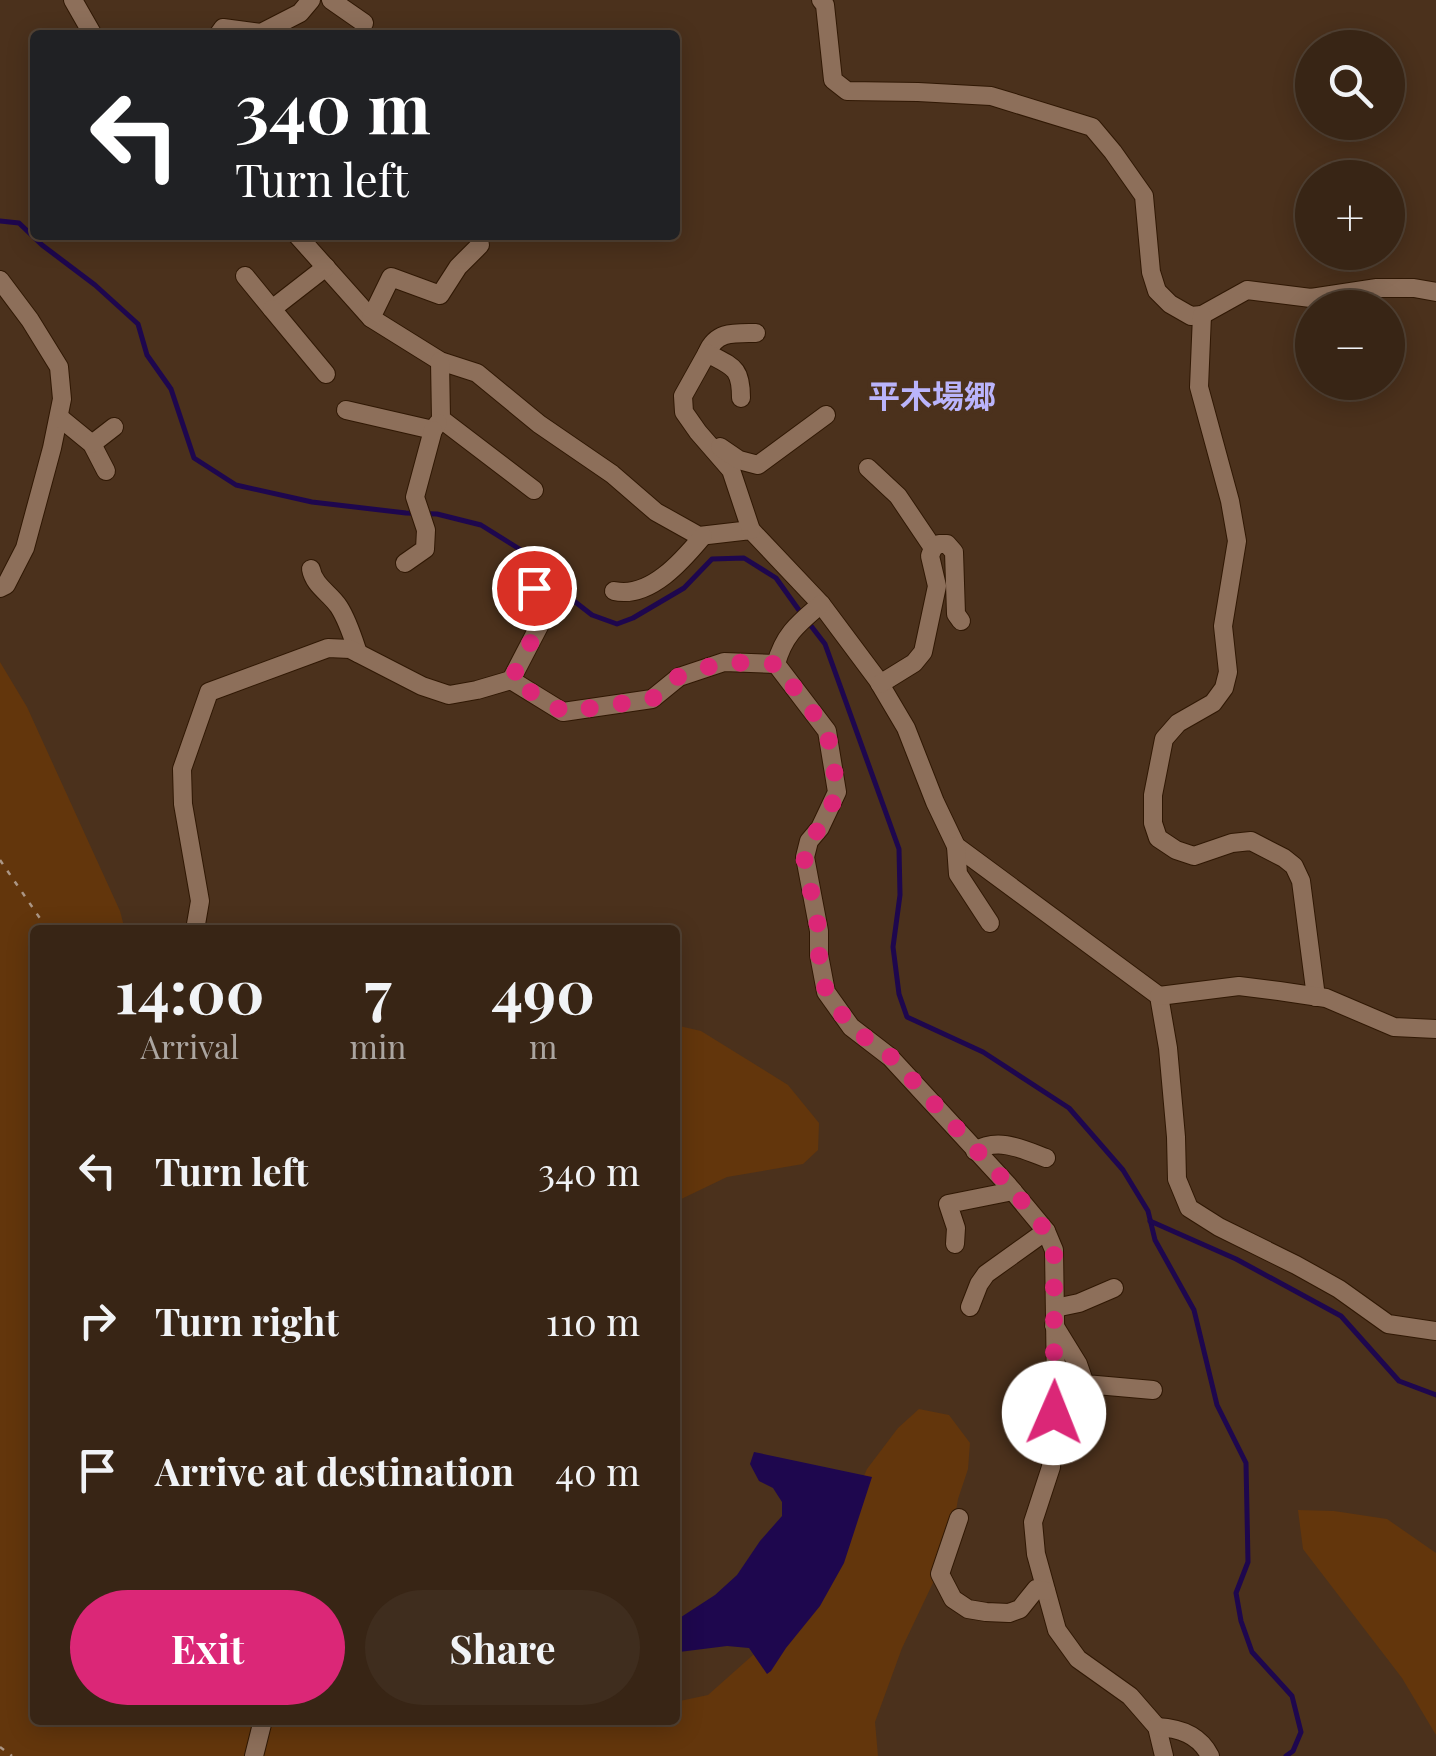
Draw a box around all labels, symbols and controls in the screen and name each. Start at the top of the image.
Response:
map controls [1295,30,1405,400]
button: search [1295,30,1405,140]
text: 340 m [235,58,431,152]
icon: left [70,70,200,200]
text: Turn left [235,148,409,208]
button: + [1295,160,1405,270]
button: − [1295,290,1405,400]
district label: 平木場郷 [868,373,996,416]
pin [492,546,577,631]
icon: arrive [507,561,562,616]
text: 14:00 [115,949,264,1029]
text: 7 [364,949,392,1029]
text: 490 [491,949,595,1029]
text: Arrival [140,1024,239,1067]
text: min [350,1024,406,1067]
text: m [529,1024,557,1067]
icon: left [70,1143,125,1198]
text: Turn left [155,1145,308,1196]
text: 340 m [538,1145,640,1196]
icon: right [70,1293,125,1348]
text: Turn right [155,1295,339,1346]
text: 110 m [546,1295,640,1346]
position arrow [1002,1361,1106,1465]
icon: arrive [70,1443,125,1498]
text: Arrive at destination [155,1445,514,1496]
text: 40 m [555,1445,640,1496]
button: Exit [70,1590,345,1705]
button: Share [365,1590,640,1705]

